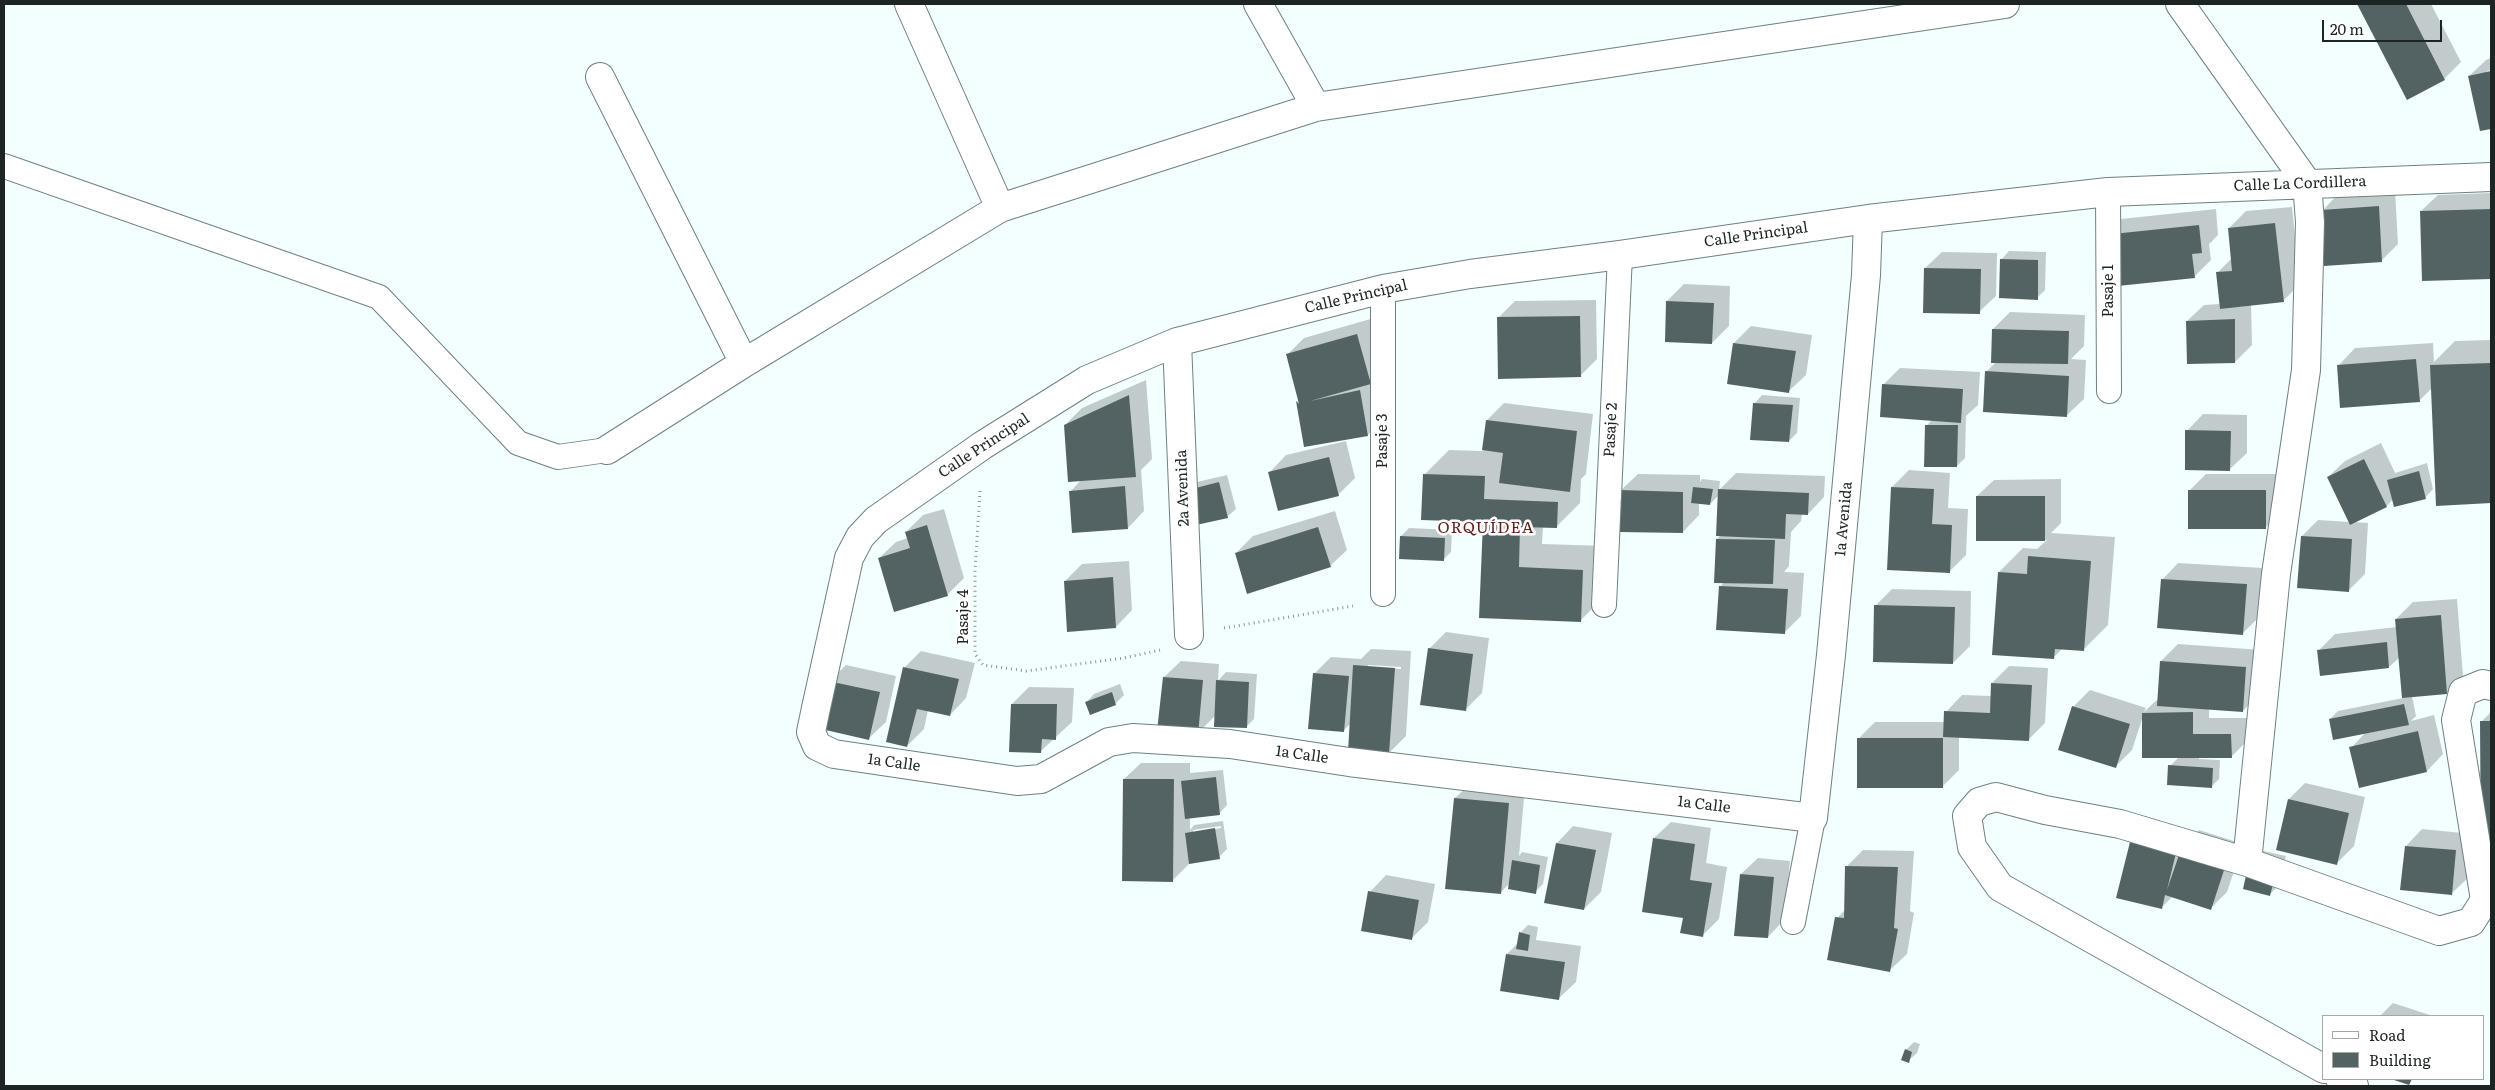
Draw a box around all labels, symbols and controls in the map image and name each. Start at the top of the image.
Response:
scale bar [2325,10,2445,42]
text: 20 m [2330,17,2364,40]
street label: Calle La Cordillera [2233,173,2367,195]
street label: Calle Principal [1703,219,1809,251]
street label: Pasaje 1 [2100,264,2118,318]
street label: Calle Principal [1303,276,1409,318]
street label: Pasaje 2 [1601,402,1621,458]
street label: Calle Principal [935,410,1033,482]
street label: Pasaje 3 [1374,413,1392,469]
street label: 2a Avenida [1173,449,1193,527]
street label: 1a Avenida [1832,481,1856,557]
district label: ORQUÍDEA [1436,518,1536,538]
street label: Pasaje 4 [955,589,973,645]
street label: 1a Calle [1274,742,1330,768]
street label: 1a Calle [866,750,922,776]
street label: 1a Calle [1676,793,1732,817]
legend [2322,1015,2485,1080]
text: Road [2369,1023,2405,1046]
text: Building [2369,1048,2431,1071]

